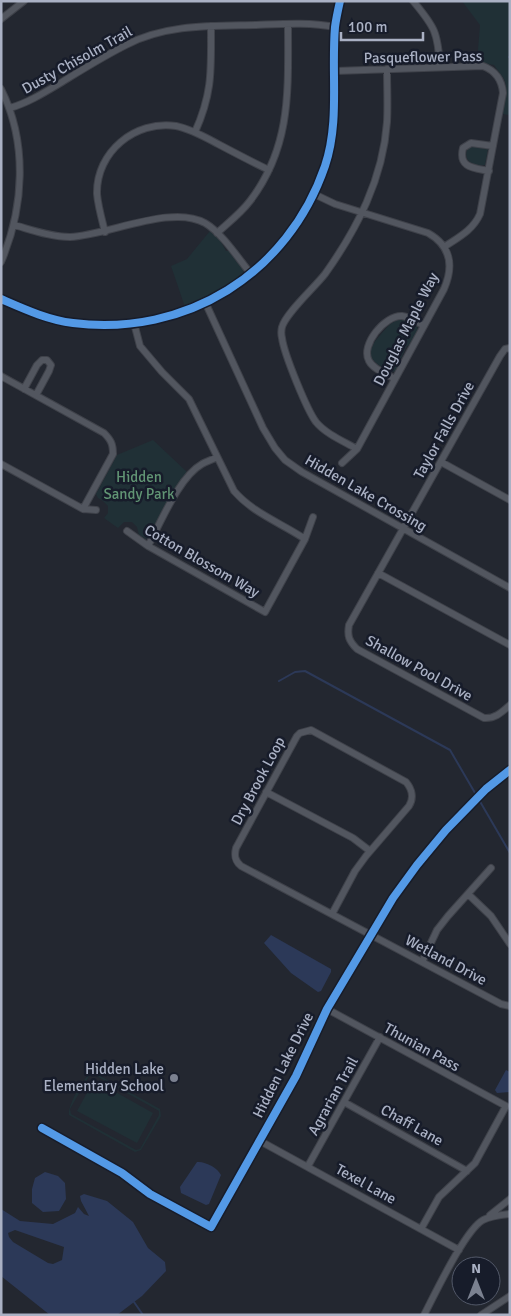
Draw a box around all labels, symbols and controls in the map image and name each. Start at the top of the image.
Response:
scale bar [341,10,424,42]
text: 100 m [348,18,388,36]
street label: Dusty Chisolm Trail [19,22,135,98]
street label: Pasqueflower Pass [364,47,483,67]
street label: Douglas Maple Way [370,269,442,389]
street label: Taylor Falls Drive [410,378,478,482]
street label: Hidden Lake Crossing [302,451,430,535]
park label: Hidden Sandy Park [103,468,175,503]
street label: Cotton Blossom Way [141,521,263,601]
street label: Shallow Pool Drive [362,631,476,705]
street label: Dry Brook Loop [227,734,289,828]
street label: Wetland Drive [402,931,490,989]
street label: Hidden Lake Drive [249,1009,317,1121]
street label: Thunian Pass [381,1019,463,1075]
street label: Agrarian Trail [304,1054,362,1138]
place label: Hidden Lake Elementary School [43,1060,164,1095]
marker: Hidden Lake Elementary School [168,1072,180,1084]
street label: Chaff Lane [378,1100,446,1150]
street label: Texel Lane [333,1160,399,1208]
north arrow [451,1256,501,1306]
text: N [471,1260,481,1277]

